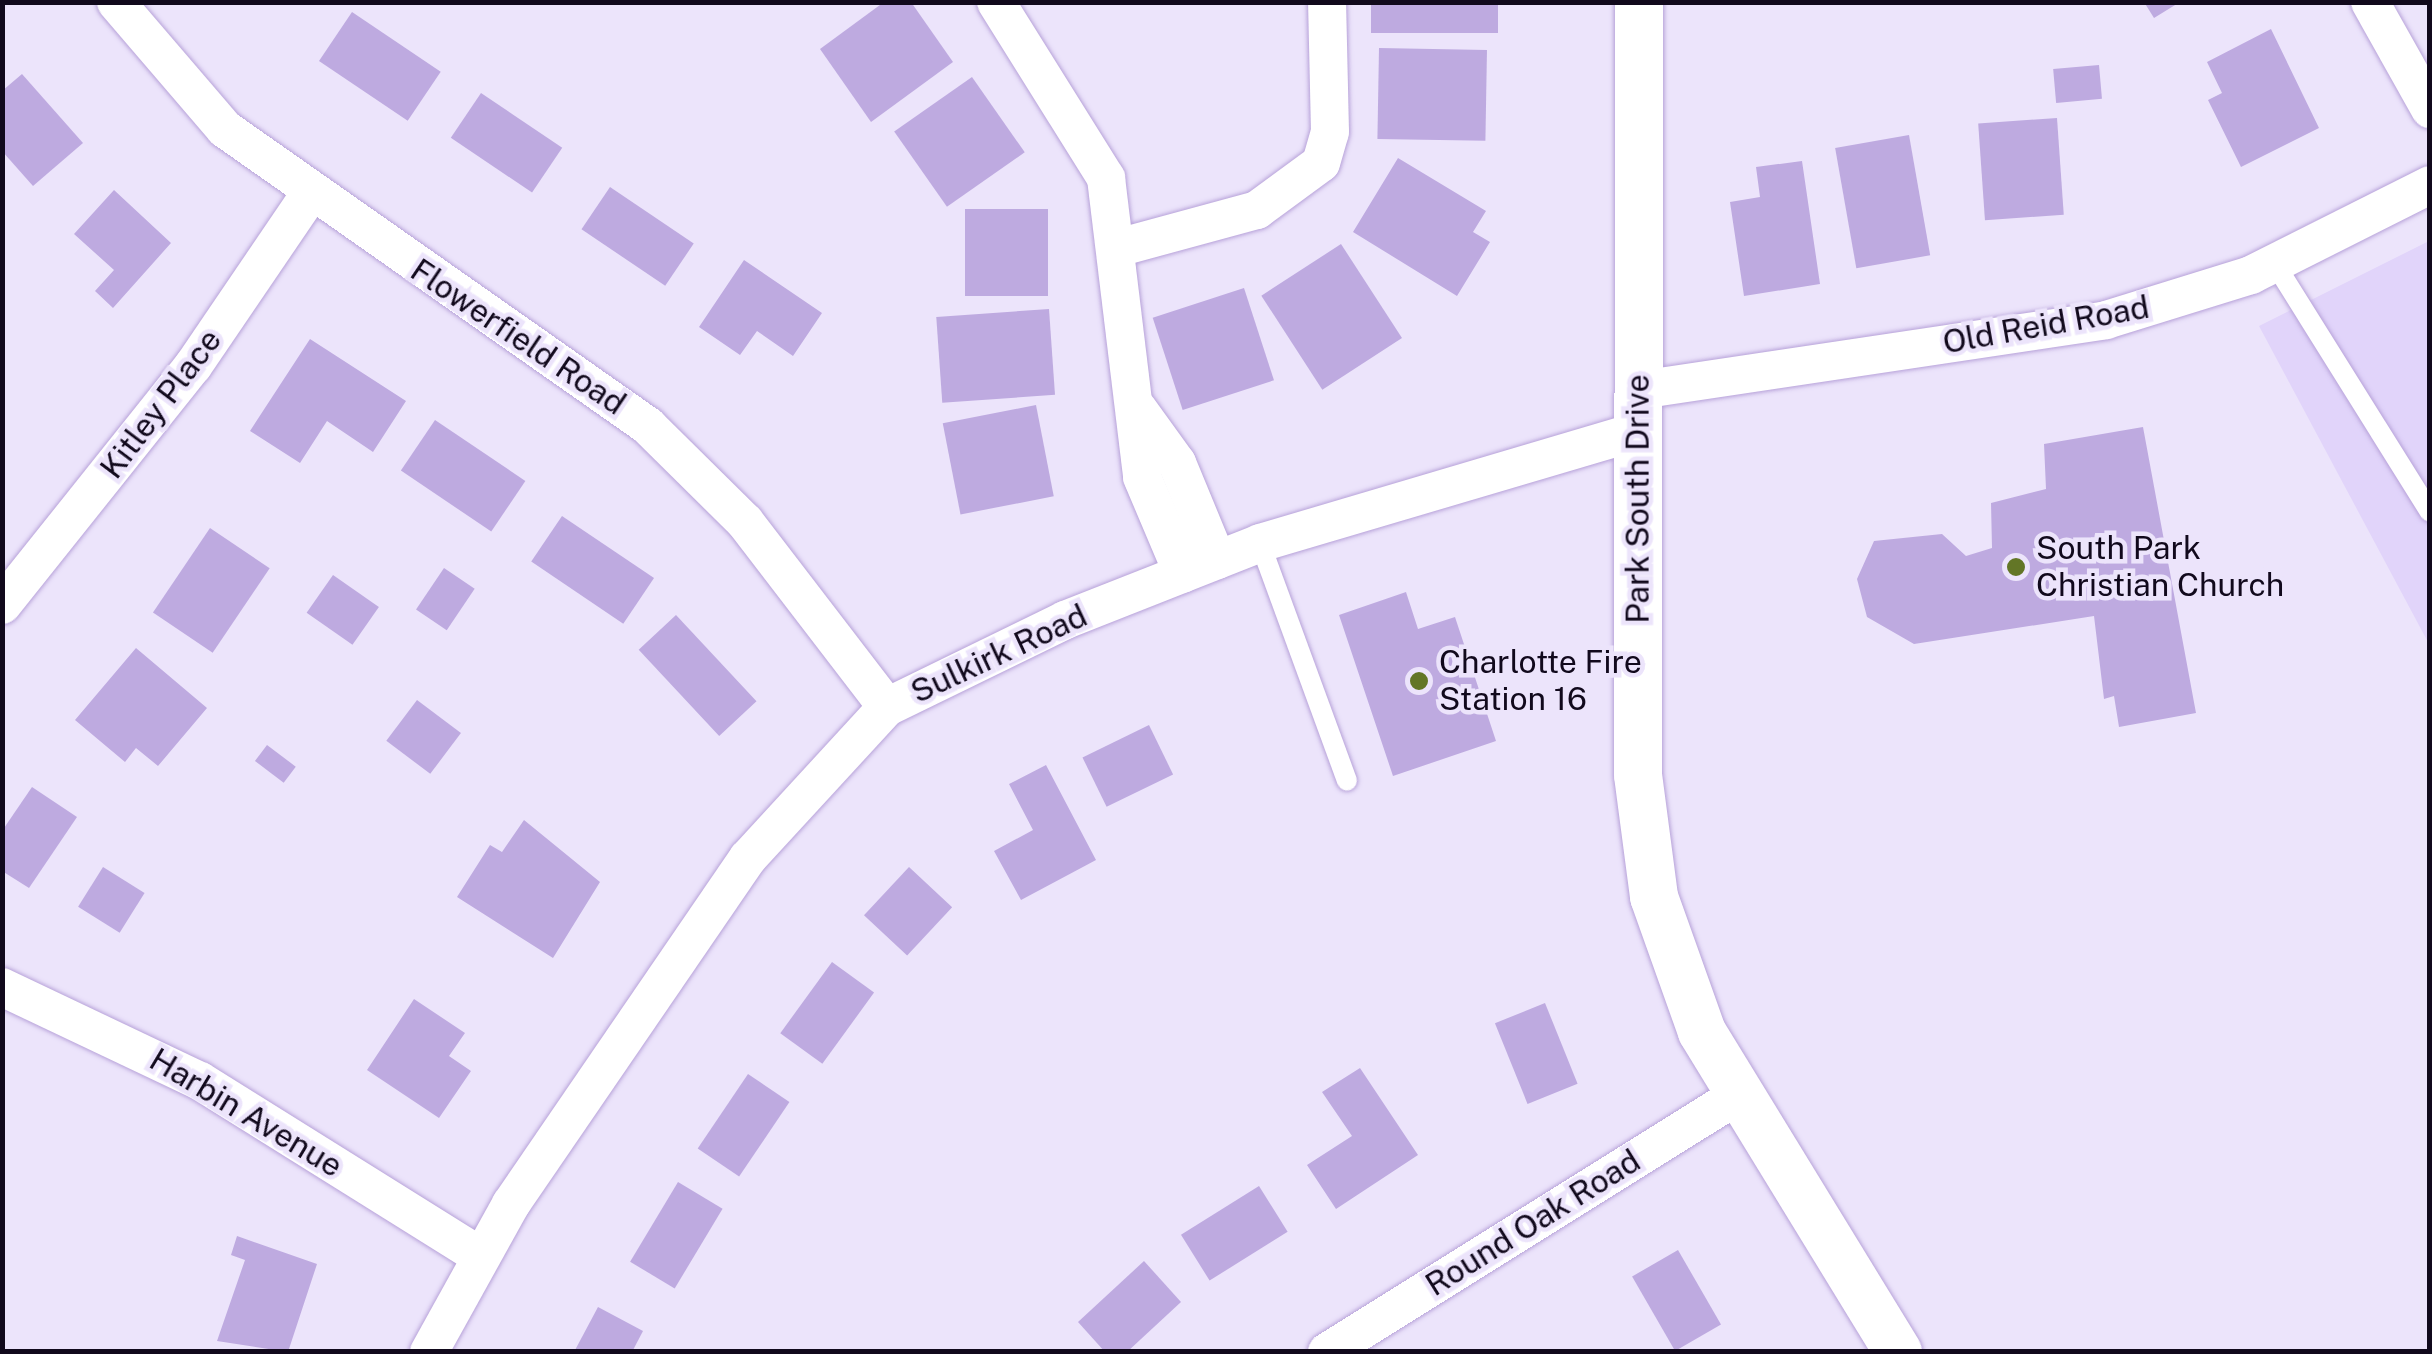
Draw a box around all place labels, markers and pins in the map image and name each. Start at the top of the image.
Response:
place label: South Park Christian Church [2036,530,2284,605]
marker: South Park Christian Church [2005,556,2027,578]
place label: Charlotte Fire Station 16 [1439,644,1642,719]
marker: Charlotte Fire Station 16 [1408,670,1430,692]

